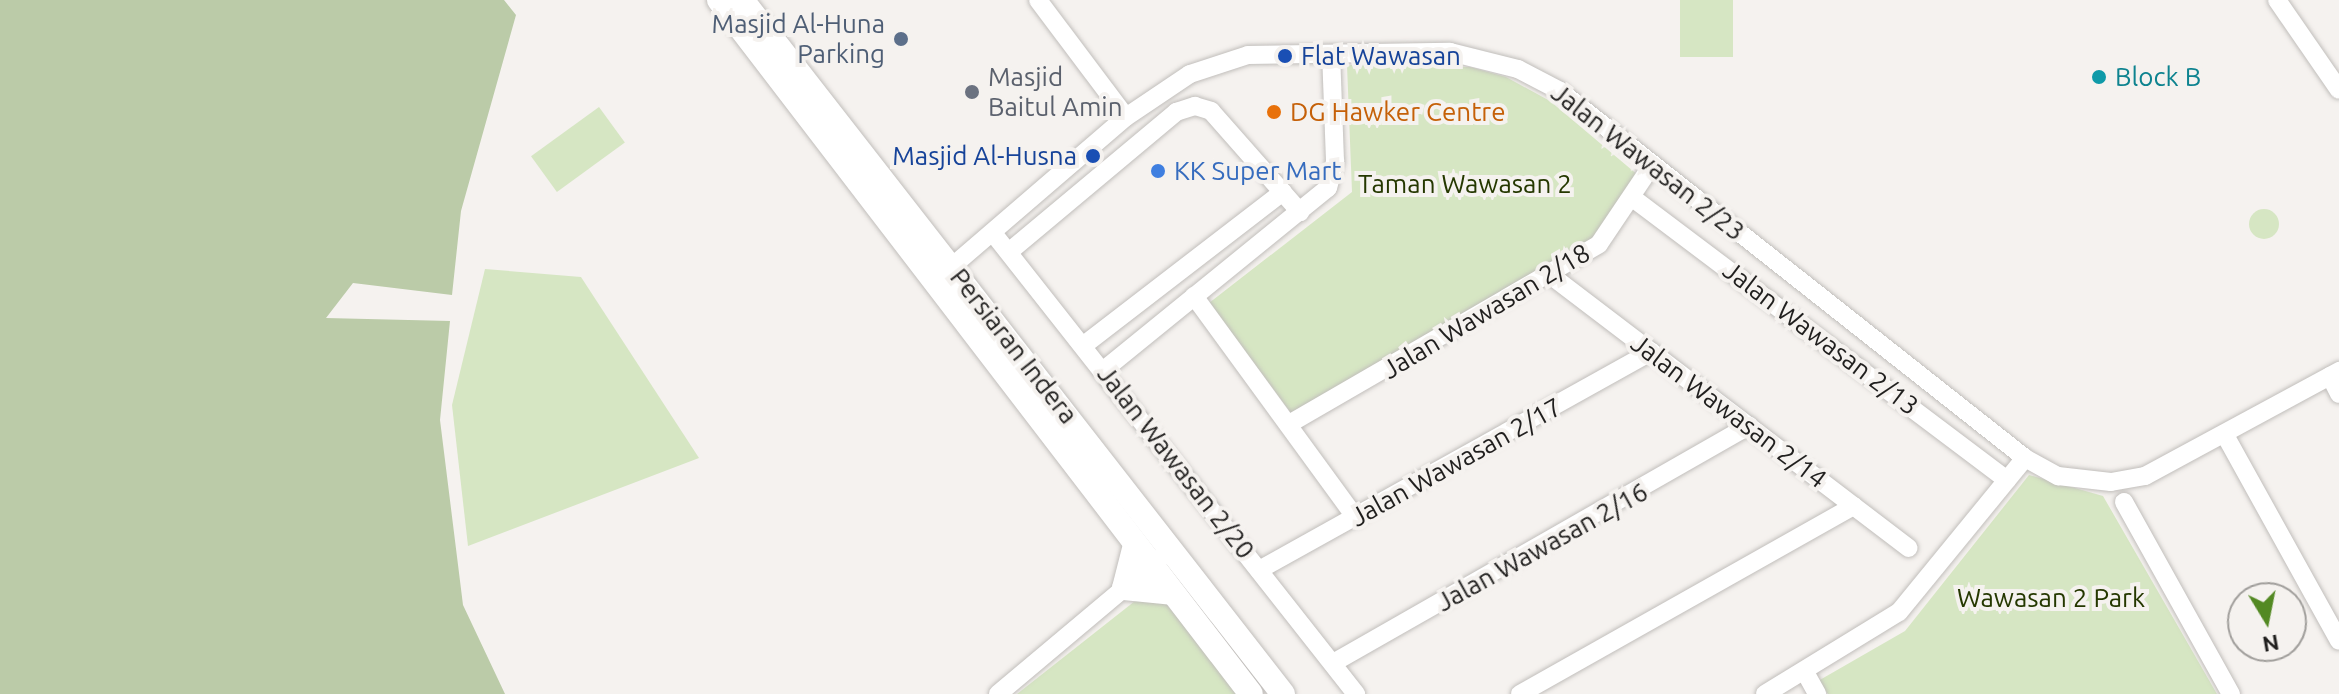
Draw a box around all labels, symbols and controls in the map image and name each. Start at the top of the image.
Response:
place label: Masjid Al-Huna Parking [712,8,885,70]
marker: Masjid Al-Huna Parking [892,30,910,48]
place label: Flat Wawasan [1301,40,1461,72]
marker: Flat Wawasan [1276,47,1294,65]
place label: Masjid Baitul Amin [988,61,1123,122]
place label: Block B [2115,61,2201,93]
marker: Block B [2090,68,2108,86]
street label: Jalan Wawasan 2/23 [1545,77,1751,247]
marker: Masjid Baitul Amin [963,83,981,101]
place label: DG Hawker Centre [1290,96,1506,128]
marker: DG Hawker Centre [1265,103,1283,121]
place label: Masjid Al-Husna [892,140,1077,172]
marker: Masjid Al-Husna [1084,147,1102,165]
place label: KK Super Mart [1174,155,1341,187]
marker: KK Super Mart [1149,162,1167,180]
park label: Taman Wawasan 2 [1358,168,1572,200]
street label: Jalan Wawasan 2/18 [1377,237,1595,385]
street label: Jalan Wawasan 2/13 [1717,254,1925,422]
street label: Persiaran Indera [944,262,1084,430]
street label: Jalan Wawasan 2/14 [1625,327,1833,495]
street label: Jalan Wawasan 2/20 [1091,359,1261,565]
street label: Jalan Wawasan 2/17 [1345,391,1567,533]
street label: Jalan Wawasan 2/16 [1431,476,1653,618]
park label: Wawasan 2 Park [1957,582,2145,614]
north arrow [2227,582,2307,662]
text: N [2261,630,2281,658]

